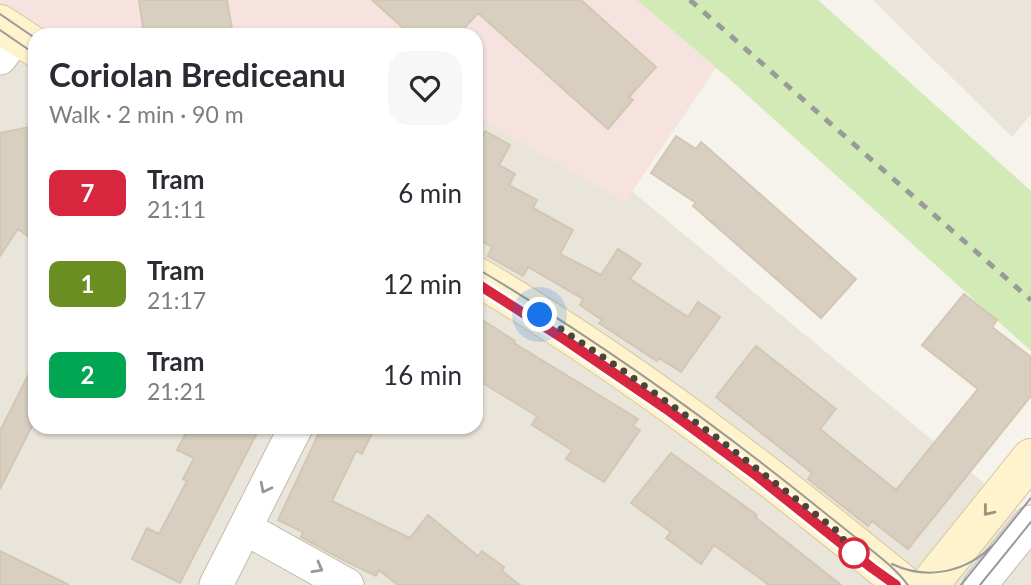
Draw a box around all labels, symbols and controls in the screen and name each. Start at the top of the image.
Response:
button: heart [388,51,462,125]
text: Coriolan Brediceanu [49,54,346,94]
text: Walk · 2 min · 90 m [49,100,244,128]
text: Tram [147,163,204,195]
text: 6 min [398,177,462,209]
text: 7 [81,178,94,207]
text: 21:11 [147,195,206,223]
text: Tram [147,254,204,286]
text: 12 min [383,268,462,300]
text: 1 [81,269,94,298]
text: 21:17 [147,286,206,314]
your location [522,297,557,332]
text: Tram [147,345,204,377]
text: 16 min [383,359,462,391]
text: 2 [81,360,94,389]
text: 21:21 [147,377,206,405]
one-way arrow [259,481,273,493]
one-way arrow [984,504,997,516]
unlabelled marker [839,538,869,568]
one-way arrow [310,560,323,573]

